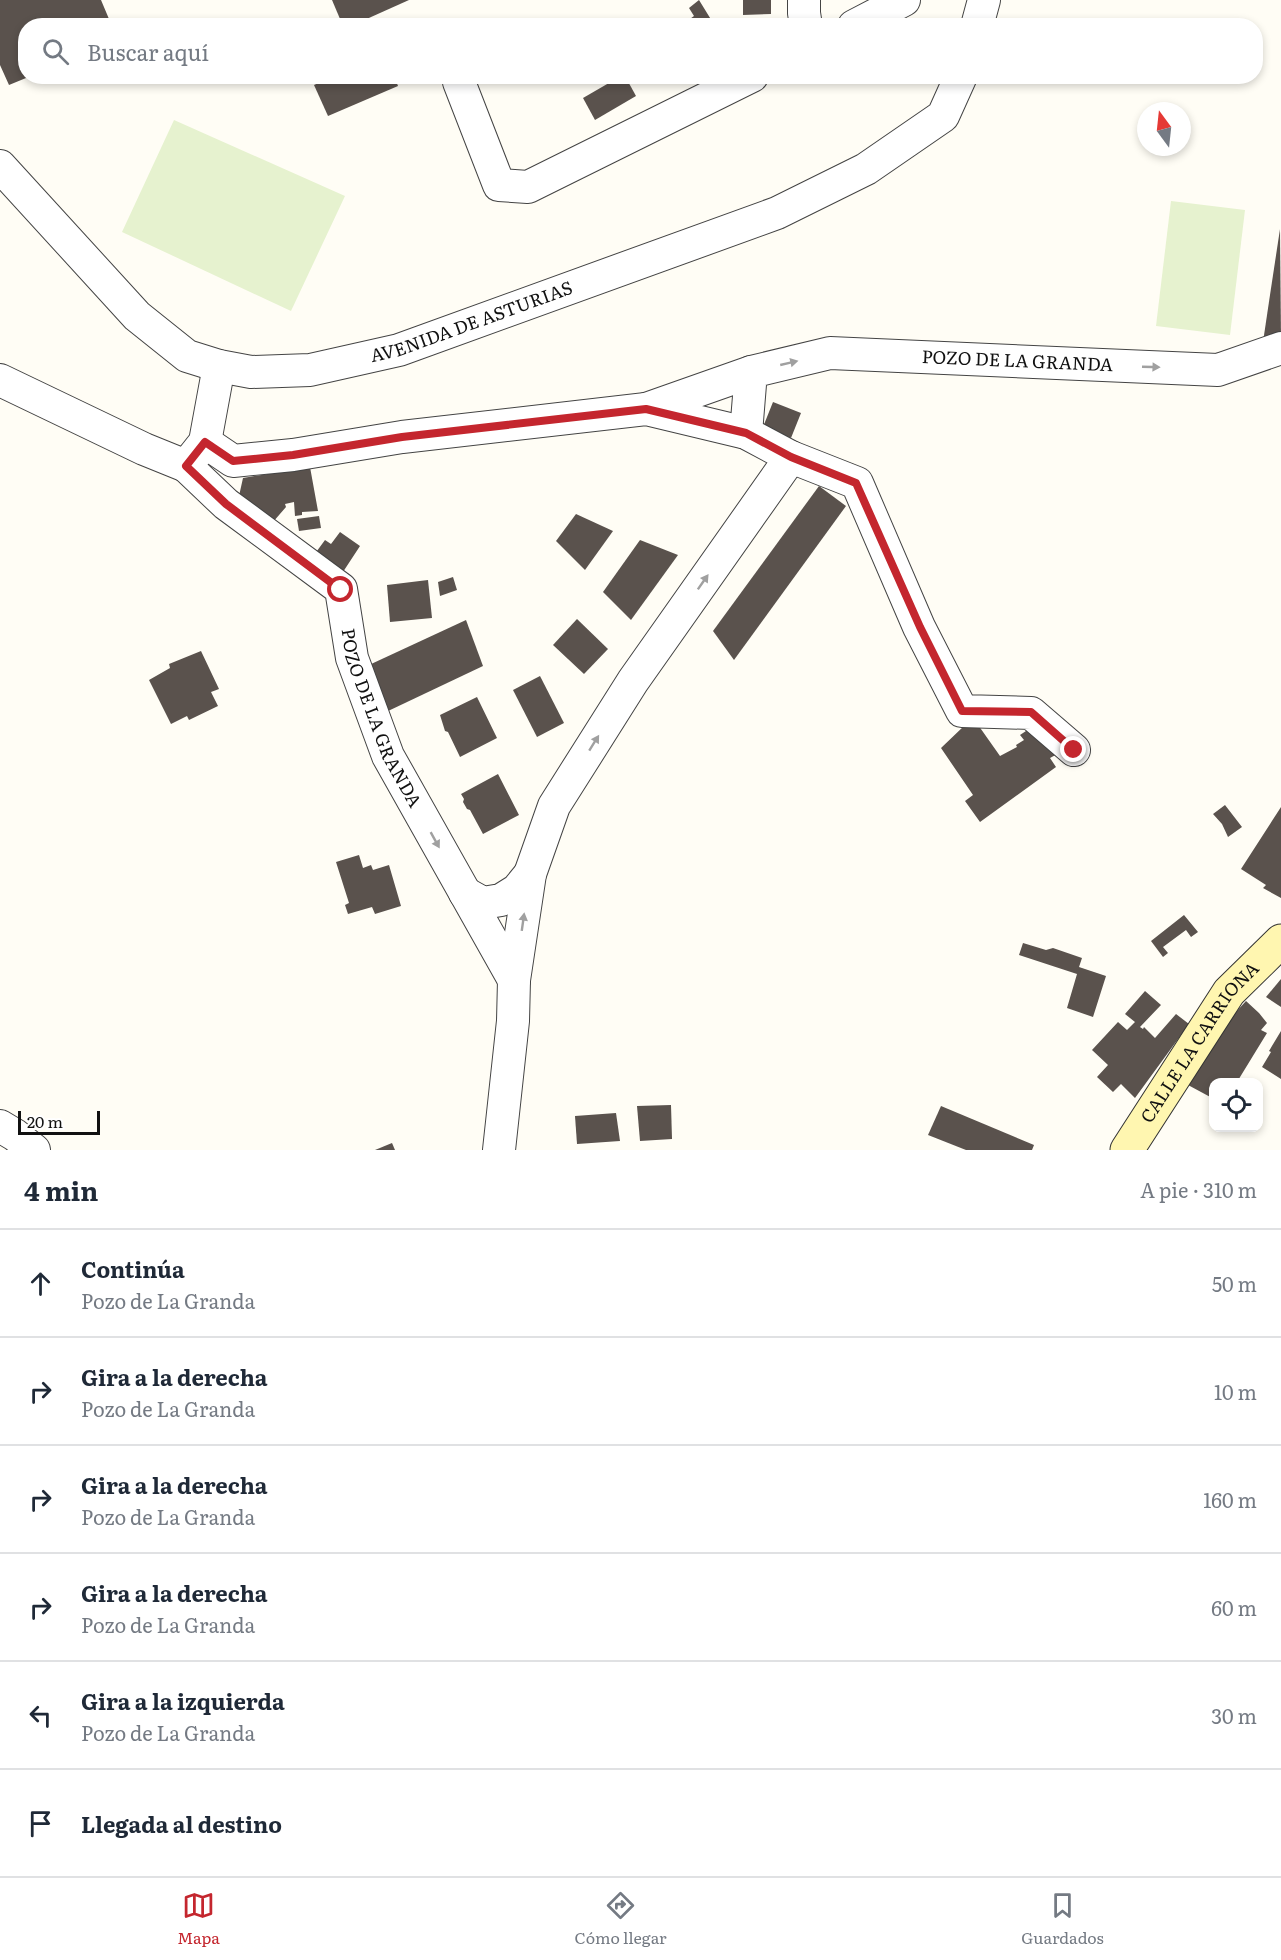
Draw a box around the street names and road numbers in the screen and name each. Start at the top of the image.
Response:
street label: AVENIDA DE ASTURIAS [367,273,576,368]
street label: POZO DE LA GRANDA [921,342,1114,377]
street label: POZO DE LA GRANDA [335,626,429,812]
street label: CALLE LA CARRIONA [1133,955,1264,1128]

